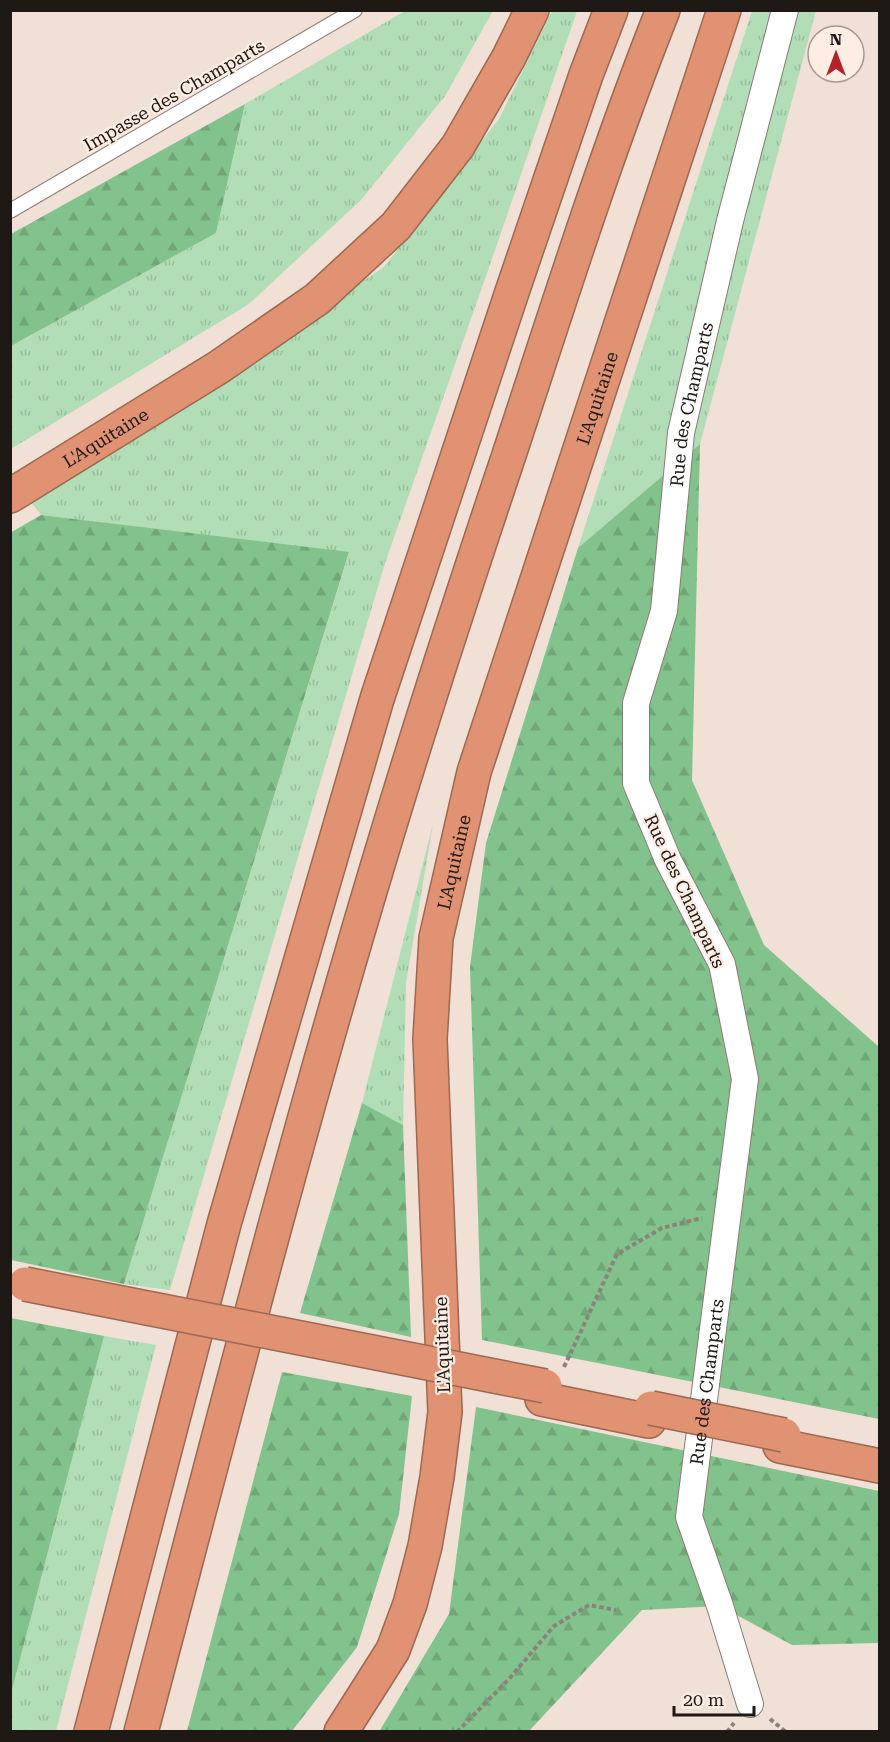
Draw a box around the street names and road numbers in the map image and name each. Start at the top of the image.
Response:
street label: Impasse des Champarts [80,35,268,155]
street label: Rue des Champarts [665,320,717,488]
street label: L'Aquitaine [572,349,622,447]
street label: L'Aquitaine [59,403,152,472]
street label: Rue des Champarts [640,811,730,971]
street label: L'Aquitaine [432,812,474,911]
street label: L'Aquitaine [430,1296,454,1394]
street label: Rue des Champarts [685,1297,727,1466]

